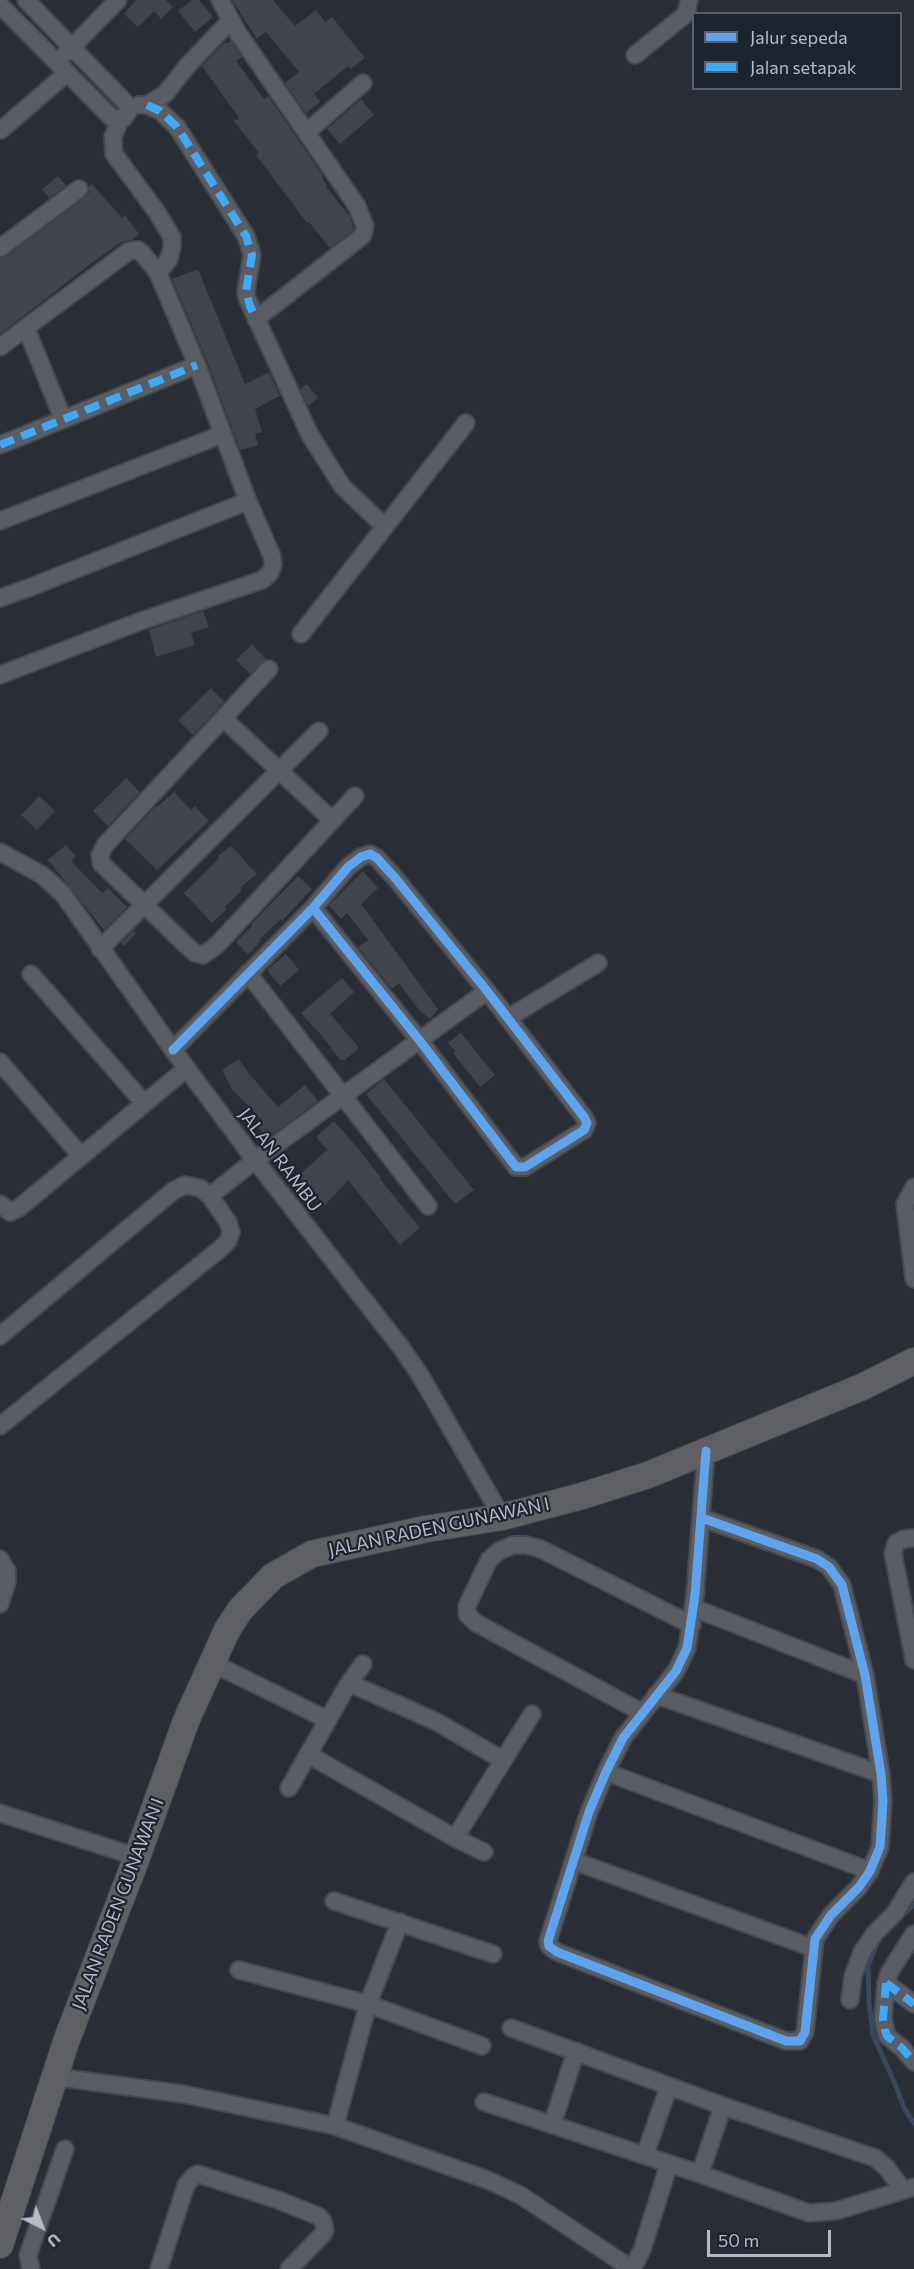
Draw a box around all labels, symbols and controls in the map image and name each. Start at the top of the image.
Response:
legend [692,12,902,90]
text: Jalur sepeda [750,26,848,48]
text: Jalan setapak [750,56,857,78]
street label: JALAN RAMBU [234,1104,326,1216]
street label: JALAN RADEN GUNAWAN I [327,1493,551,1561]
street label: JALAN RADEN GUNAWAN I [68,1795,168,2013]
north arrow [12,2197,72,2257]
scale bar [710,2218,834,2256]
text: 50 m [718,2229,759,2251]
text: U [44,2230,65,2252]

